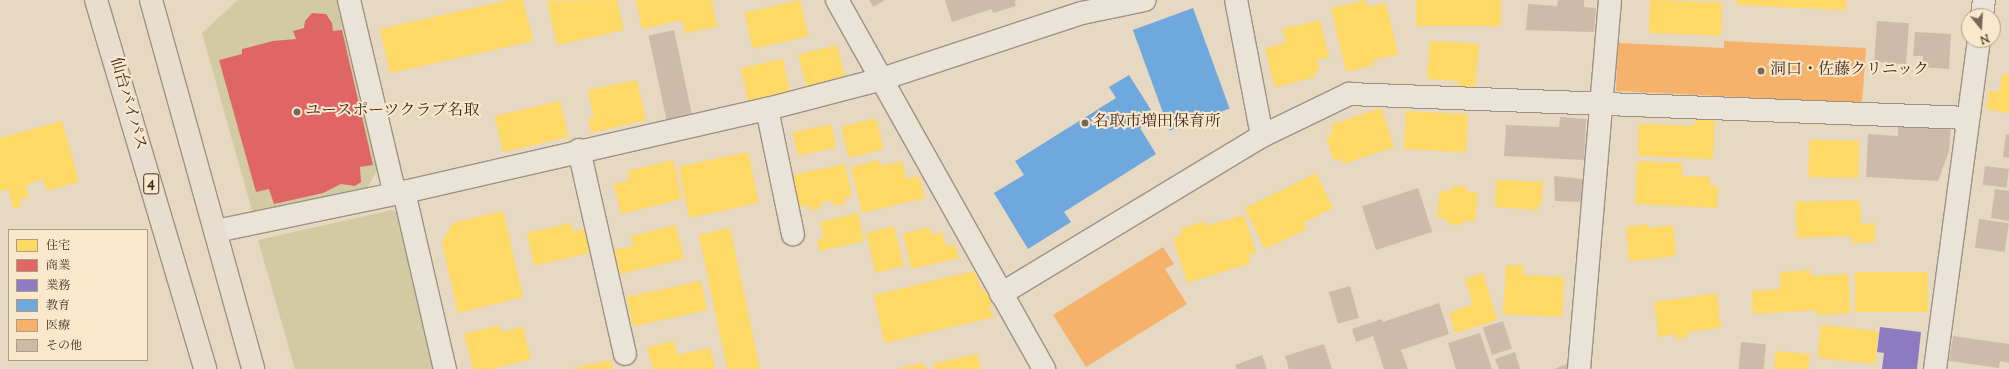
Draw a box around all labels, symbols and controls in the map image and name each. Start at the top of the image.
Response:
north arrow [1961,8,2001,48]
text: N [1978,29,1991,47]
street label: 仙台バイパス [105,55,149,153]
place label: 洞口・佐藤クリニック [1770,61,1930,81]
marker: 洞口・佐藤クリニック [1755,65,1767,77]
place label: ユースポーツクラブ名取 [305,102,481,122]
marker: ユースポーツクラブ名取 [292,107,302,117]
place label: 名取市増田保育所 [1093,113,1221,133]
marker: 名取市増田保育所 [1080,118,1090,128]
road number: 4 [143,171,159,197]
legend [8,229,148,361]
text: 住宅 [46,237,70,255]
text: 商業 [46,257,70,275]
text: 業務 [46,277,70,295]
text: 教育 [46,297,70,315]
text: 医療 [46,317,70,335]
text: その他 [46,337,82,355]

